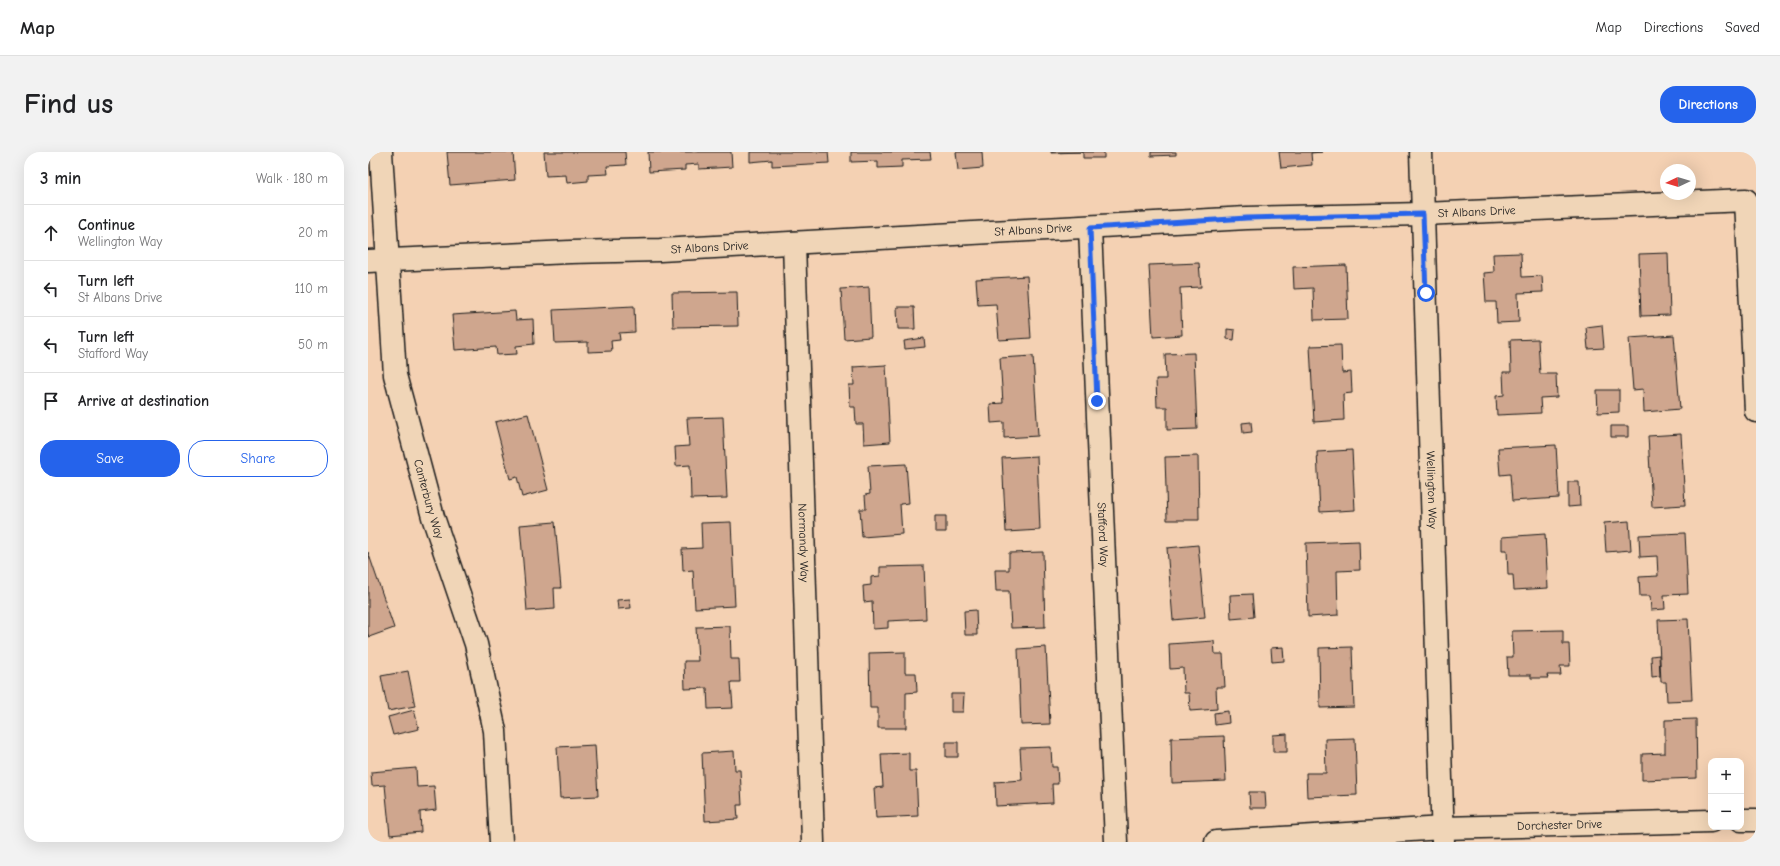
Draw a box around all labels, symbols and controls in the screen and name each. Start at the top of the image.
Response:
text: Map [20,17,55,39]
text: Map [1595,19,1622,36]
text: Directions [1644,19,1703,36]
text: Saved [1725,19,1760,36]
button: Directions [1660,86,1756,123]
text: Find us [24,88,113,120]
north arrow [1660,164,1696,200]
text: 3 min [40,169,81,188]
text: Walk · 180 m [256,171,328,186]
street label: St Albans Drive [1438,203,1516,220]
text: Continue [78,216,135,234]
street label: St Albans Drive [994,221,1072,239]
icon: ahead [40,222,62,244]
text: 20 m [298,225,328,240]
text: Wellington Way [78,234,162,249]
street label: St Albans Drive [670,238,749,256]
text: Turn left [78,272,134,290]
icon: left [40,278,62,300]
text: 110 m [295,281,328,296]
route start [1417,284,1435,302]
text: St Albans Drive [78,290,162,305]
text: Turn left [78,328,134,346]
icon: left [40,334,62,356]
text: 50 m [298,337,328,352]
text: Stafford Way [78,346,148,361]
icon: arrive [40,390,62,412]
text: Arrive at destination [78,392,209,410]
route end [1088,392,1106,410]
button: Save [40,440,180,477]
button: Share [188,440,328,477]
street label: Wellington Way [1424,451,1440,530]
street label: Canterbury Way [411,458,447,541]
street label: Stafford Way [1095,502,1111,568]
street label: Normandy Way [795,503,812,583]
map controls [1708,758,1744,830]
button: + [1708,758,1744,794]
button: − [1708,794,1744,830]
street label: Dorchester Drive [1517,817,1602,833]

